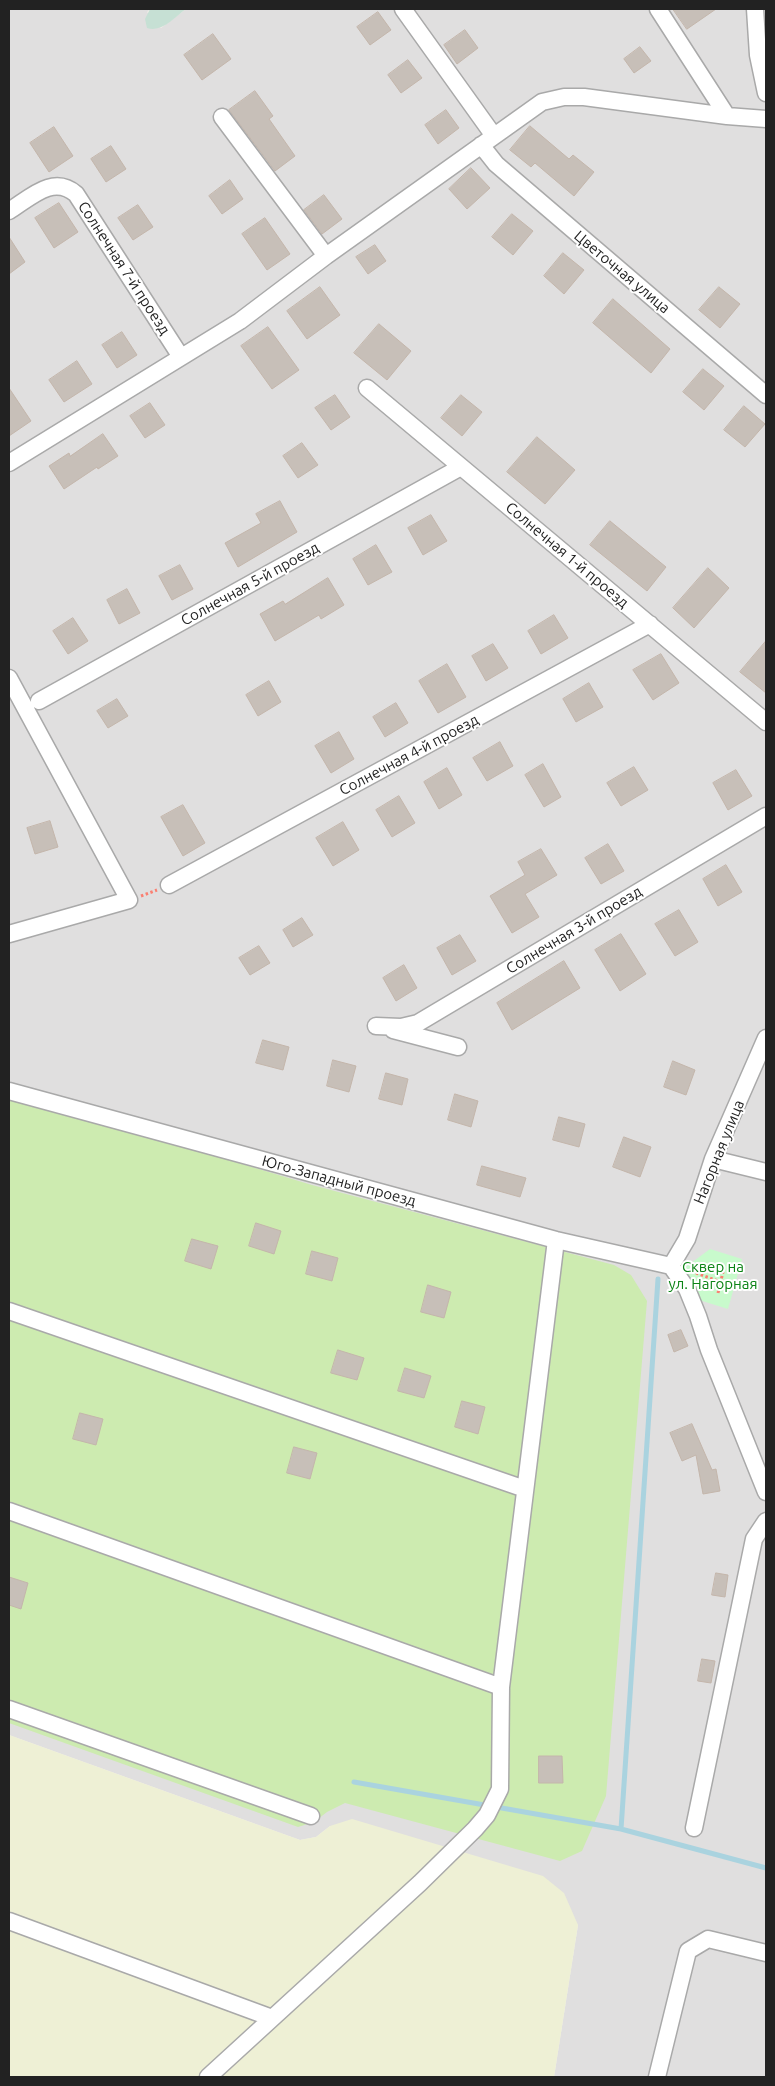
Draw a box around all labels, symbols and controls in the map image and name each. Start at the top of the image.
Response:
street label: Солнечная 7-й проезд [74,198,174,338]
street label: Цветочная улица [570,227,674,317]
street label: Солнечная 1-й проезд [502,498,632,612]
street label: Солнечная 5-й проезд [178,539,322,629]
street label: Солнечная 4-й проезд [336,711,482,799]
street label: Солнечная 3-й проезд [503,882,645,978]
street label: Нагорная улица [690,1097,748,1207]
street label: Юго-Западный проезд [260,1152,418,1210]
park label: Сквер на ул. Нагорная [668,1258,758,1293]

